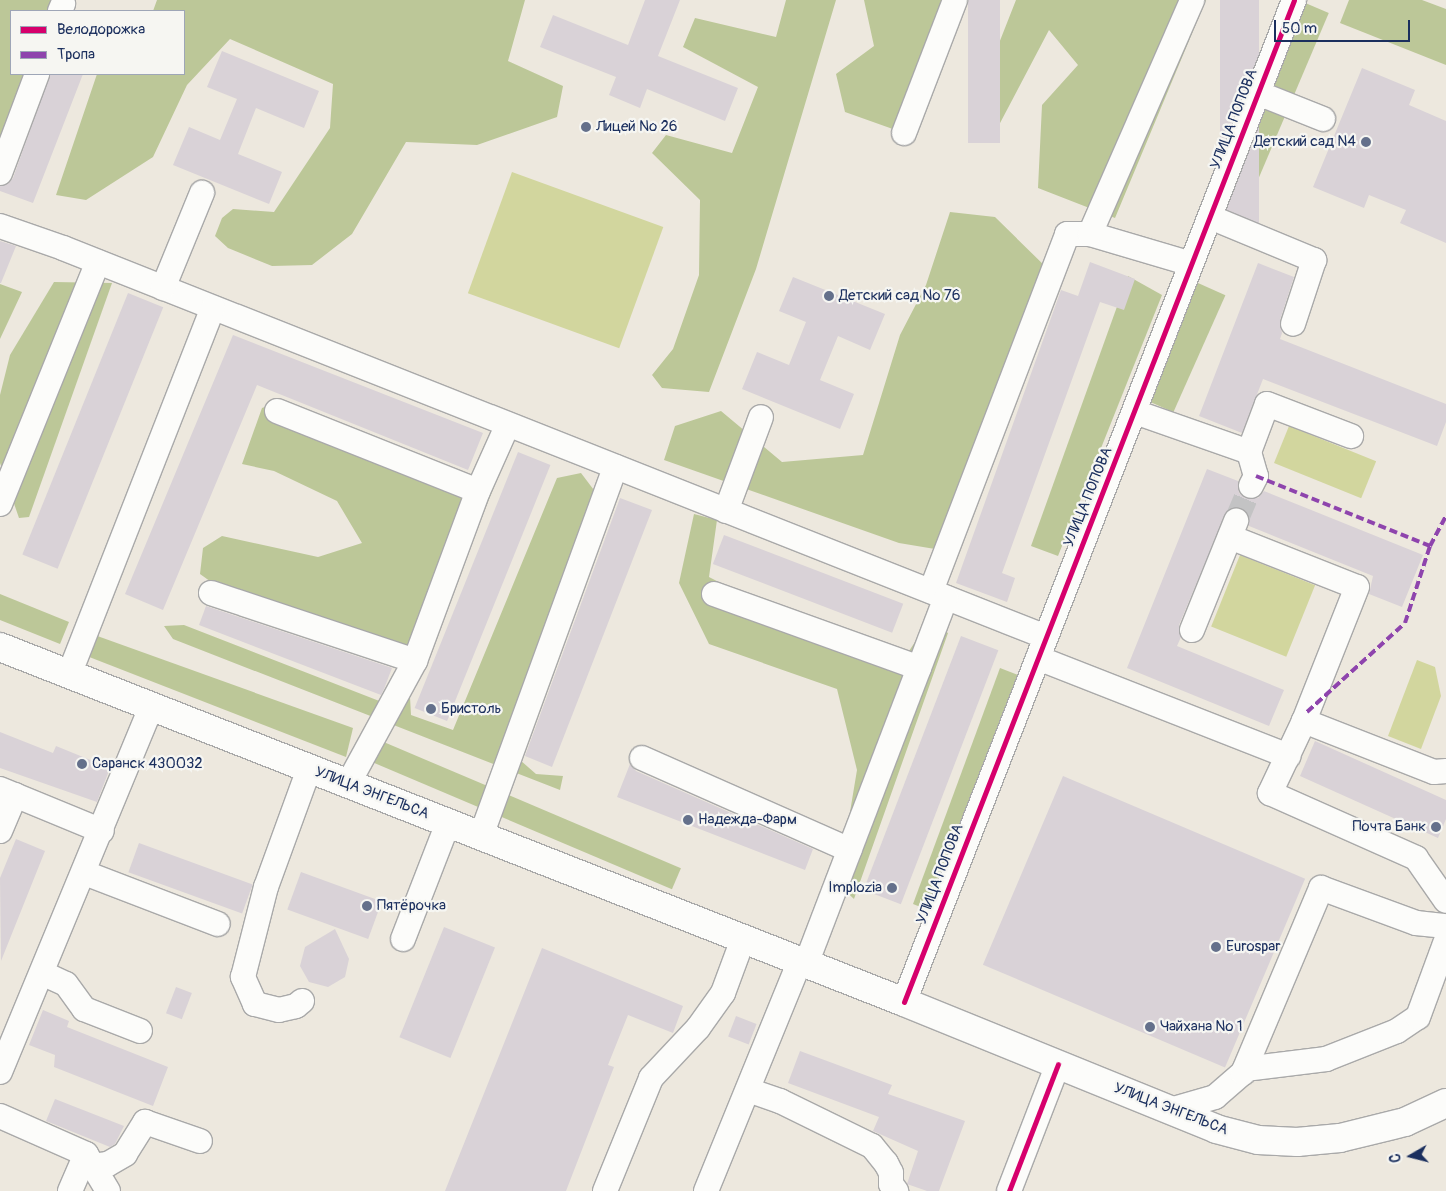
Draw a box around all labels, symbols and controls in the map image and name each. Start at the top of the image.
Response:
legend [10,10,185,75]
scale bar [1276,10,1412,42]
text: 50 m [1282,19,1317,38]
text: Велодорожка [57,20,145,39]
text: Тропа [57,45,95,64]
street label: УЛИЦА ПОПОВА [1207,66,1261,172]
place label: Лицей № 26 [596,118,677,136]
marker: Лицей № 26 [580,121,592,133]
place label: Детский сад N4 [1254,133,1356,151]
marker: Детский сад N4 [1360,136,1372,148]
place label: Детский сад № 76 [839,287,960,305]
marker: Детский сад № 76 [823,290,835,302]
street label: УЛИЦА ПОПОВА [1060,445,1116,549]
place label: Бристоль [441,700,501,718]
marker: Бристоль [425,703,437,715]
place label: Саранск 430032 [92,755,203,773]
marker: Саранск 430032 [76,758,88,770]
street label: УЛИЦА ЭНГЕЛЬСА [312,763,432,823]
place label: Надежда-Фарм [698,811,797,829]
marker: Надежда-Фарм [682,814,694,826]
place label: Почта Банк [1352,818,1426,836]
street label: УЛИЦА ПОПОВА [913,821,967,927]
marker: Почта Банк [1430,821,1442,833]
place label: Implozia [828,879,882,897]
marker: Implozia [886,882,898,894]
place label: Пятёрочка [377,897,446,915]
marker: Пятёрочка [361,900,373,912]
place label: Eurospar [1226,938,1281,956]
marker: Eurospar [1210,941,1222,953]
place label: Чайхана № 1 [1160,1018,1243,1036]
marker: Чайхана № 1 [1144,1021,1156,1033]
street label: УЛИЦА ЭНГЕЛЬСА [1111,1079,1231,1139]
north arrow [1386,1131,1436,1181]
text: С [1387,1153,1405,1164]

